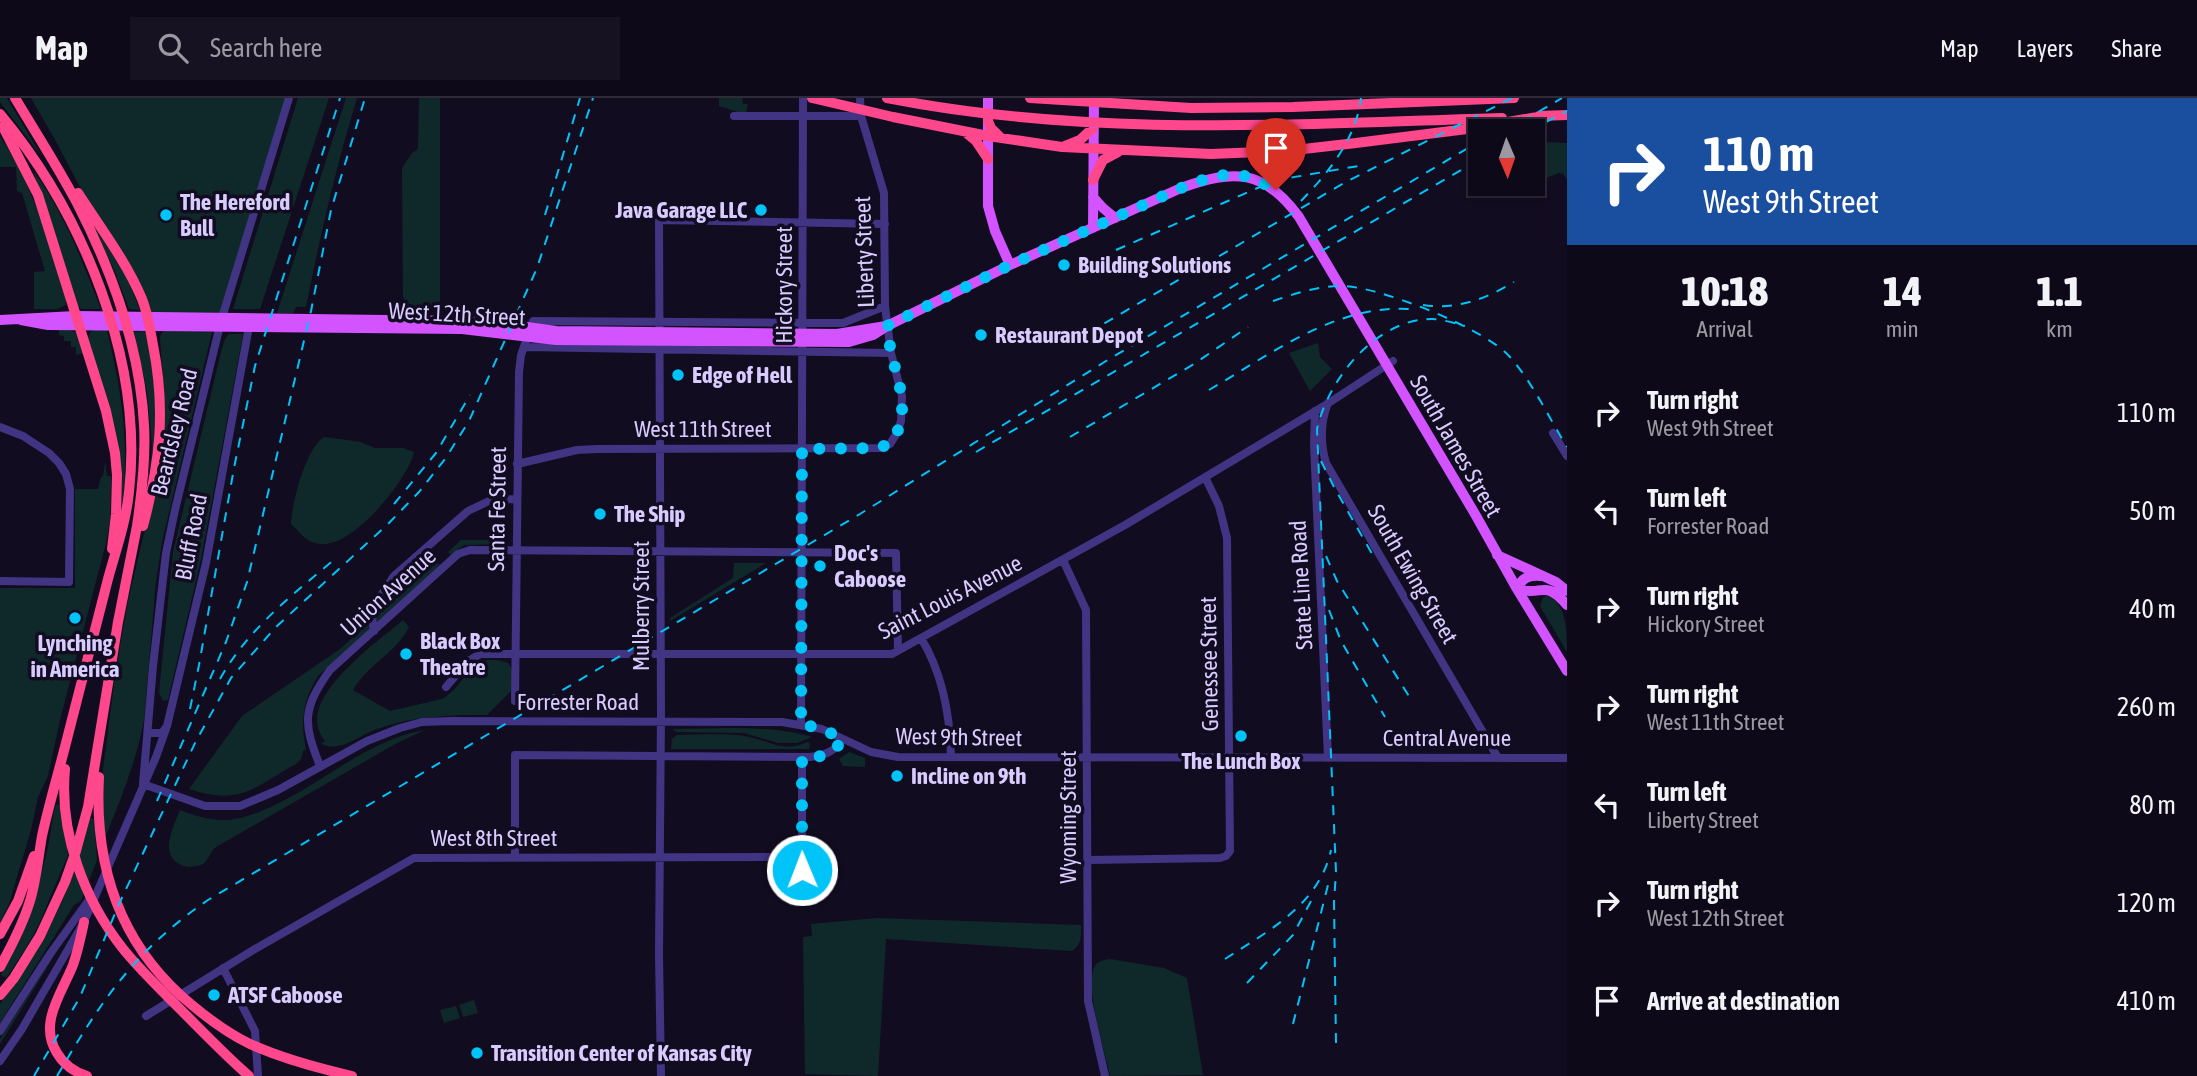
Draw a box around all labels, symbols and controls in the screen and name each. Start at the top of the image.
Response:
search box [130,17,620,80]
text: Map [35,29,88,67]
icon: search [154,29,192,67]
text: Search here [210,33,322,63]
text: Map [1940,35,1979,62]
text: Layers [2017,35,2073,62]
text: Share [2111,35,2162,62]
pin [1246,118,1306,190]
north arrow [1468,119,1545,196]
map controls [1468,119,1545,196]
text: 110 m [1703,125,1814,181]
icon: right [1588,126,1679,217]
icon: arrive [1257,129,1295,167]
text: West 9th Street [1703,183,1879,220]
place label: The Hereford Bull [180,189,290,241]
street label: Liberty Street [849,196,879,308]
place label: Java Garage LLC [614,197,748,223]
marker: Java Garage LLC [753,202,769,218]
marker: The Hereford Bull [158,207,174,223]
street label: Hickory Street [771,226,797,344]
place label: Building Solutions [1078,252,1231,278]
marker: Building Solutions [1056,257,1072,273]
text: 10:18 [1681,267,1768,315]
text: 14 [1882,267,1922,315]
text: 1.1 [2036,267,2083,315]
street label: West 12th Street [388,297,526,331]
text: Arrival [1697,316,1753,342]
text: min [1886,316,1919,342]
text: km [2046,316,2073,342]
place label: Restaurant Depot [995,322,1143,348]
marker: Restaurant Depot [973,327,989,343]
place label: Edge of Hell [692,362,793,388]
street label: Beardsley Road [146,366,202,498]
marker: Edge of Hell [670,367,686,383]
street label: South James Street [1405,371,1507,521]
text: Turn right [1647,385,1738,415]
icon: right [1588,394,1626,432]
text: 110 m [2117,398,2176,428]
text: West 9th Street [1647,415,1774,441]
street label: West 11th Street [634,416,772,442]
street label: Santa Fe Street [483,446,511,572]
text: Turn left [1647,483,1727,513]
street label: Bluff Road [170,492,212,582]
icon: left [1588,492,1626,530]
text: 50 m [2129,496,2176,526]
street label: South Ewing Street [1363,500,1463,648]
place label: The Ship [614,501,685,527]
marker: The Ship [592,506,608,522]
text: Forrester Road [1647,513,1769,539]
street label: State Line Road [1285,520,1317,650]
place label: Doc's Caboose [834,540,906,592]
street label: Mulberry Street [628,541,654,671]
street label: Union Avenue [335,543,441,641]
street label: Saint Louis Avenue [874,550,1026,644]
marker: Doc's Caboose [812,558,828,574]
text: Turn right [1647,581,1738,611]
icon: right [1588,590,1626,628]
text: 40 m [2129,594,2176,624]
street label: Genessee Street [1195,596,1223,732]
marker: Lynching in America [67,610,83,626]
text: Hickory Street [1647,611,1765,637]
place label: Black Box Theatre [420,628,500,680]
place label: Lynching in America [30,630,120,682]
marker: Black Box Theatre [398,646,414,662]
text: Turn right [1647,679,1738,709]
icon: right [1588,688,1626,726]
street label: Forrester Road [517,689,639,715]
text: 260 m [2117,692,2176,722]
text: West 11th Street [1647,709,1784,735]
street label: West 9th Street [896,723,1022,751]
street label: Central Avenue [1383,725,1511,751]
marker: The Lunch Box [1233,728,1249,744]
place label: The Lunch Box [1181,748,1301,774]
street label: Wyoming Street [1055,750,1081,884]
place label: Incline on 9th [911,763,1026,789]
marker: Incline on 9th [889,768,905,784]
text: Turn left [1647,777,1727,807]
icon: left [1588,786,1626,824]
text: 80 m [2129,790,2176,820]
text: Liberty Street [1647,807,1759,833]
street label: West 8th Street [431,825,557,851]
position arrow [765,833,839,907]
text: Turn right [1647,875,1738,905]
icon: right [1588,884,1626,922]
text: 120 m [2117,888,2176,918]
text: West 12th Street [1647,905,1784,931]
place label: ATSF Caboose [227,982,343,1008]
icon: arrive [1588,982,1626,1020]
text: Arrive at destination [1647,986,1840,1016]
text: 410 m [2117,986,2176,1016]
marker: ATSF Caboose [206,987,222,1003]
place label: Transition Center of Kansas City [491,1040,752,1066]
marker: Transition Center of Kansas City [469,1045,485,1061]

